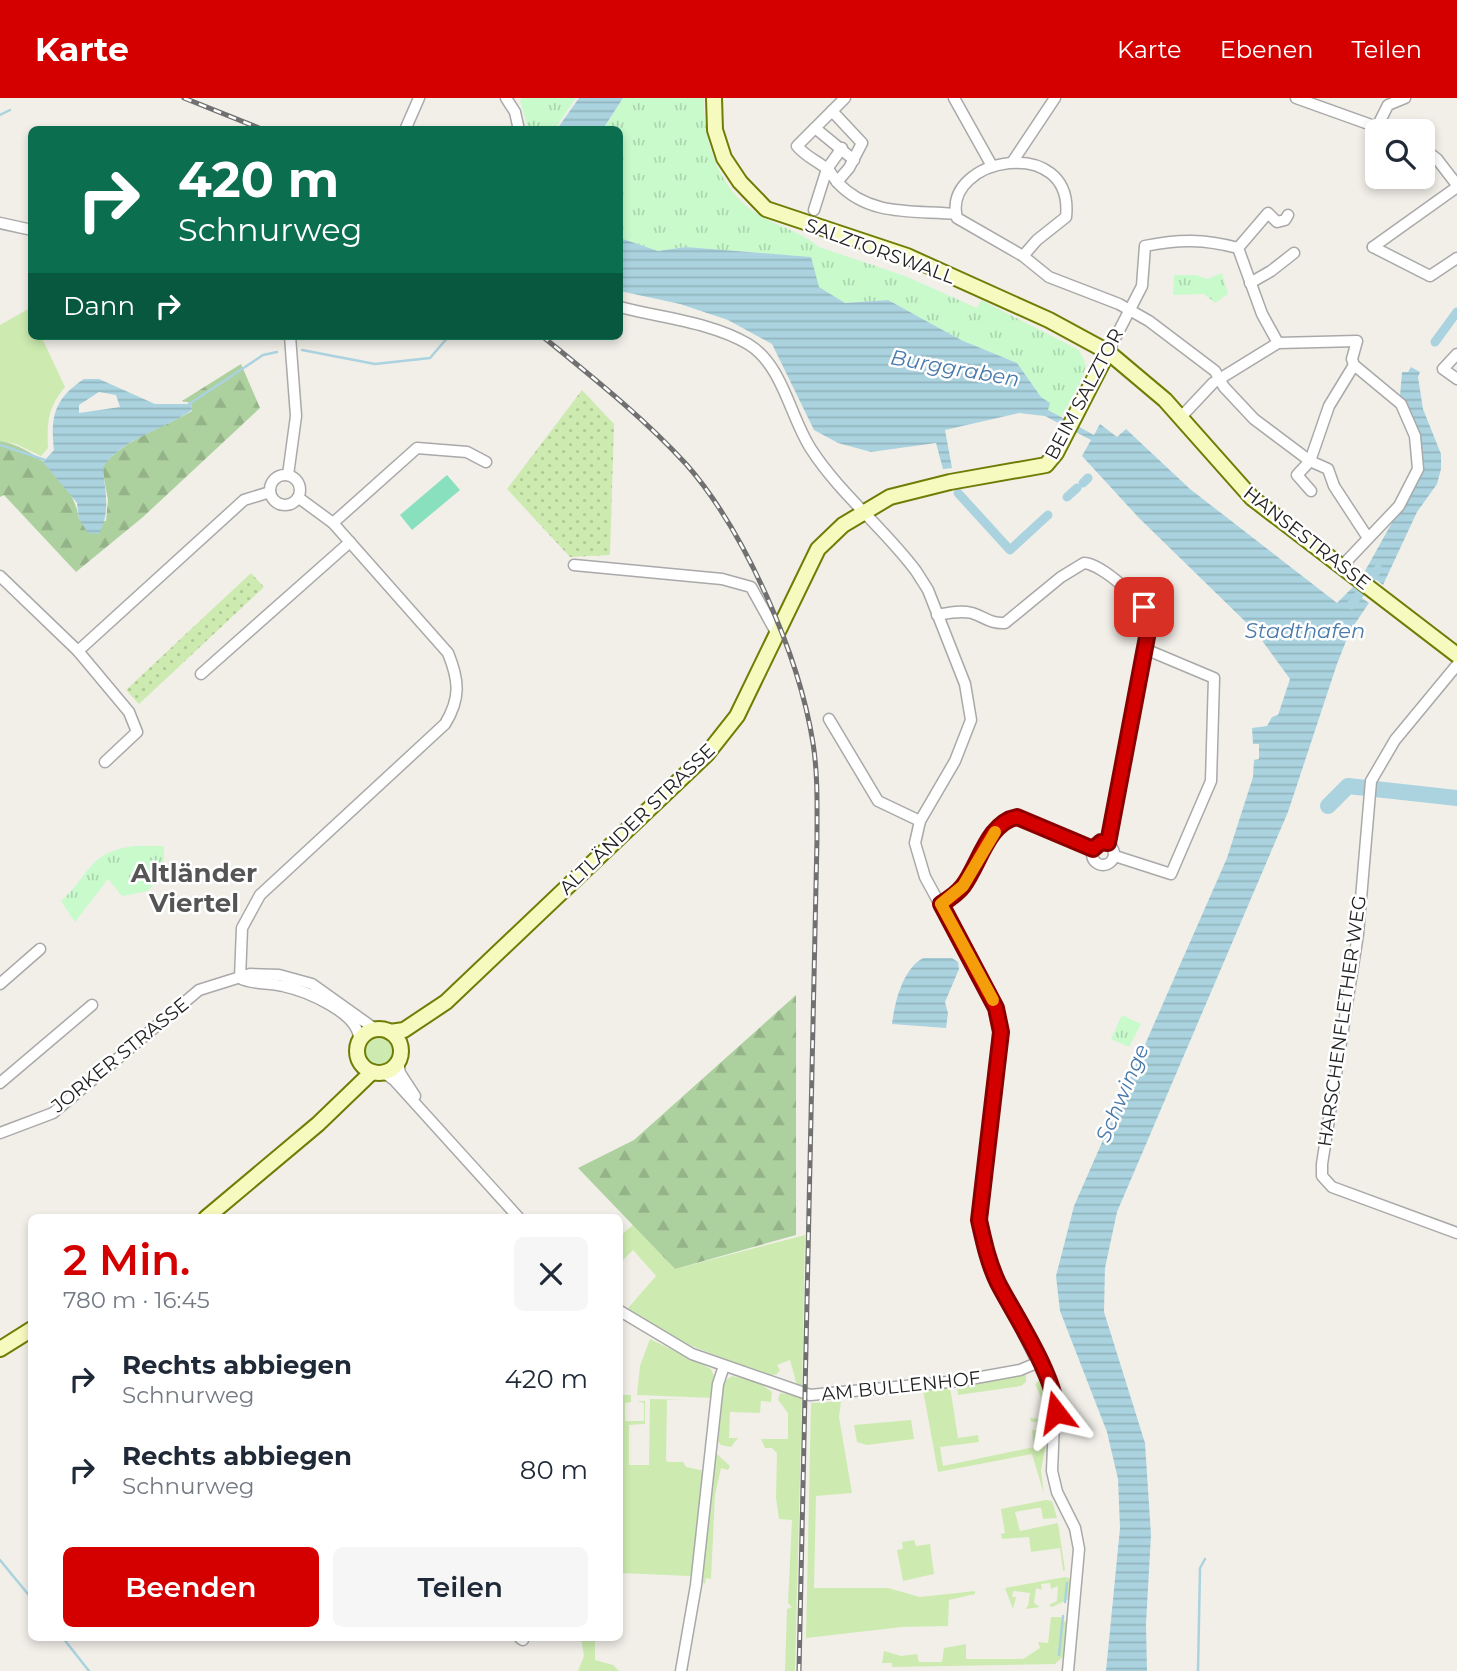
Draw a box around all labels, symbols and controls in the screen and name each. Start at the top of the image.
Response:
text: Karte [35,29,129,69]
text: Karte [1117,35,1182,64]
text: Ebenen [1220,35,1313,64]
text: Teilen [1351,35,1422,64]
map controls [1365,119,1435,189]
button: search [1365,119,1435,189]
text: 420 m [178,150,339,209]
icon: right [63,154,154,245]
text: Schnurweg [178,210,362,249]
street label: SALZTORSWALL [802,213,959,289]
icon: right [149,287,187,325]
text: Dann [63,290,135,322]
street label: BEIM SALZTOR [1040,325,1128,463]
water label: Burggraben [889,344,1021,392]
street label: HANSESTRASSE [1239,481,1375,595]
pin [1114,577,1174,637]
icon: arrive [1125,588,1163,626]
water label: Stadthafen [1245,618,1365,643]
street label: ALTLÄNDER STRASSE [554,739,720,899]
district label: Altländer Viertel [130,857,257,919]
street label: HARSCHENFLETHER WEG [1313,894,1371,1148]
street label: JORKER STRASSE [46,993,193,1118]
water label: Schwinge [1090,1040,1154,1146]
text: 2 Min. [63,1234,190,1286]
button: close [514,1237,588,1311]
text: 780 m · 16:45 [63,1286,210,1314]
text: Rechts abbiegen [122,1349,352,1381]
icon: right [63,1360,101,1398]
text: 420 m [505,1363,588,1395]
street label: AM BULLENHOF [820,1366,982,1406]
position arrow [1019,1375,1093,1449]
text: Schnurweg [122,1381,255,1409]
text: Rechts abbiegen [122,1440,352,1472]
icon: right [63,1451,101,1489]
text: 80 m [520,1454,588,1486]
text: Schnurweg [122,1472,255,1500]
button: Beenden [63,1547,319,1627]
button: Teilen [333,1547,588,1627]

